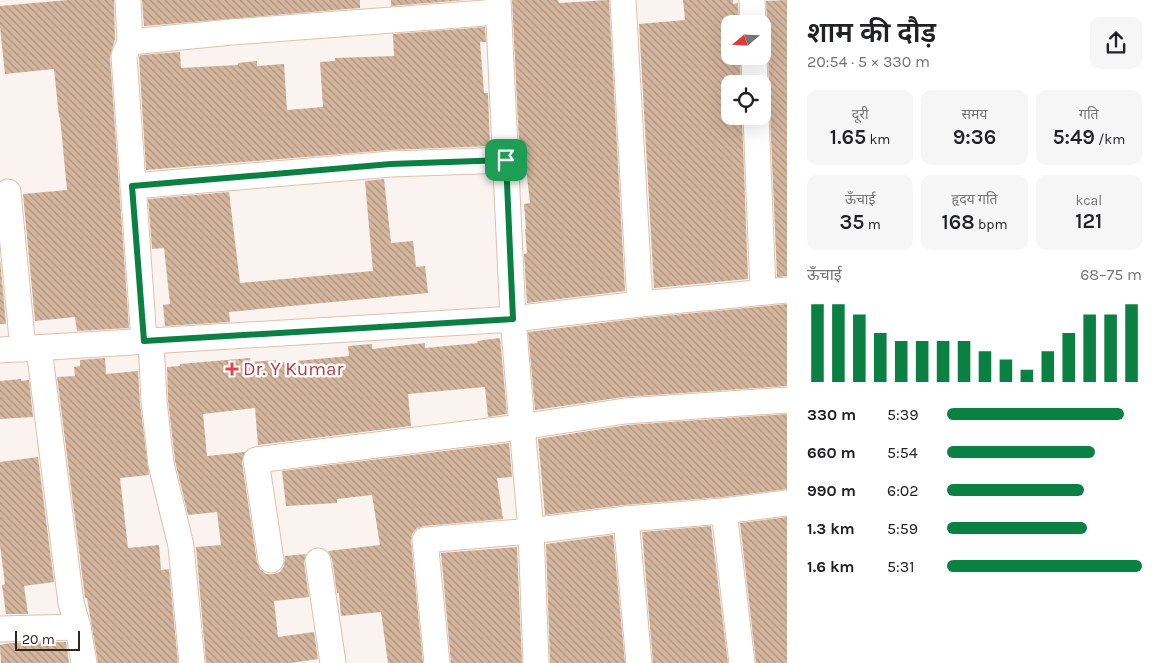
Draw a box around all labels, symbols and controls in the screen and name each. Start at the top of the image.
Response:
north arrow [721,15,771,65]
map controls [721,15,771,125]
text: शाम की दौड़ [807,16,936,49]
button: share [1090,17,1142,69]
text: 20:54 · 5 × 330 m [807,52,930,71]
button: locate [721,75,771,125]
text: दूरी [852,106,869,123]
text: समय [962,106,987,123]
text: गति [1079,106,1099,123]
text: 1.65 [830,125,866,149]
text: 9:36 [953,125,996,149]
text: 5:49 [1052,125,1095,149]
text: km [866,131,890,148]
text: /km [1095,131,1125,148]
pin [485,139,527,181]
icon: arrive [492,146,520,174]
text: ऊँचाई [845,191,875,208]
text: हृदय गति [951,191,998,208]
text: kcal [1075,192,1102,209]
text: 121 [1075,209,1102,233]
text: 35 [839,210,864,234]
text: 168 [941,210,975,234]
text: m [864,216,881,233]
text: bpm [975,216,1008,233]
text: ऊँचाई [807,265,842,284]
text: 68–75 m [1080,265,1142,284]
place label: Dr. Y Kumar [243,358,344,380]
marker: Dr. Y Kumar [225,362,239,376]
text: 330 m [807,405,856,424]
text: 5:39 [887,405,918,424]
text: 660 m [807,443,856,462]
text: 5:54 [887,443,918,462]
text: 990 m [807,481,856,500]
text: 6:02 [887,481,919,500]
text: 1.3 km [807,519,855,538]
text: 5:59 [887,519,918,538]
text: 1.6 km [807,557,855,576]
text: 5:31 [887,557,914,576]
scale bar [15,628,80,651]
text: 20 m [22,631,55,648]

